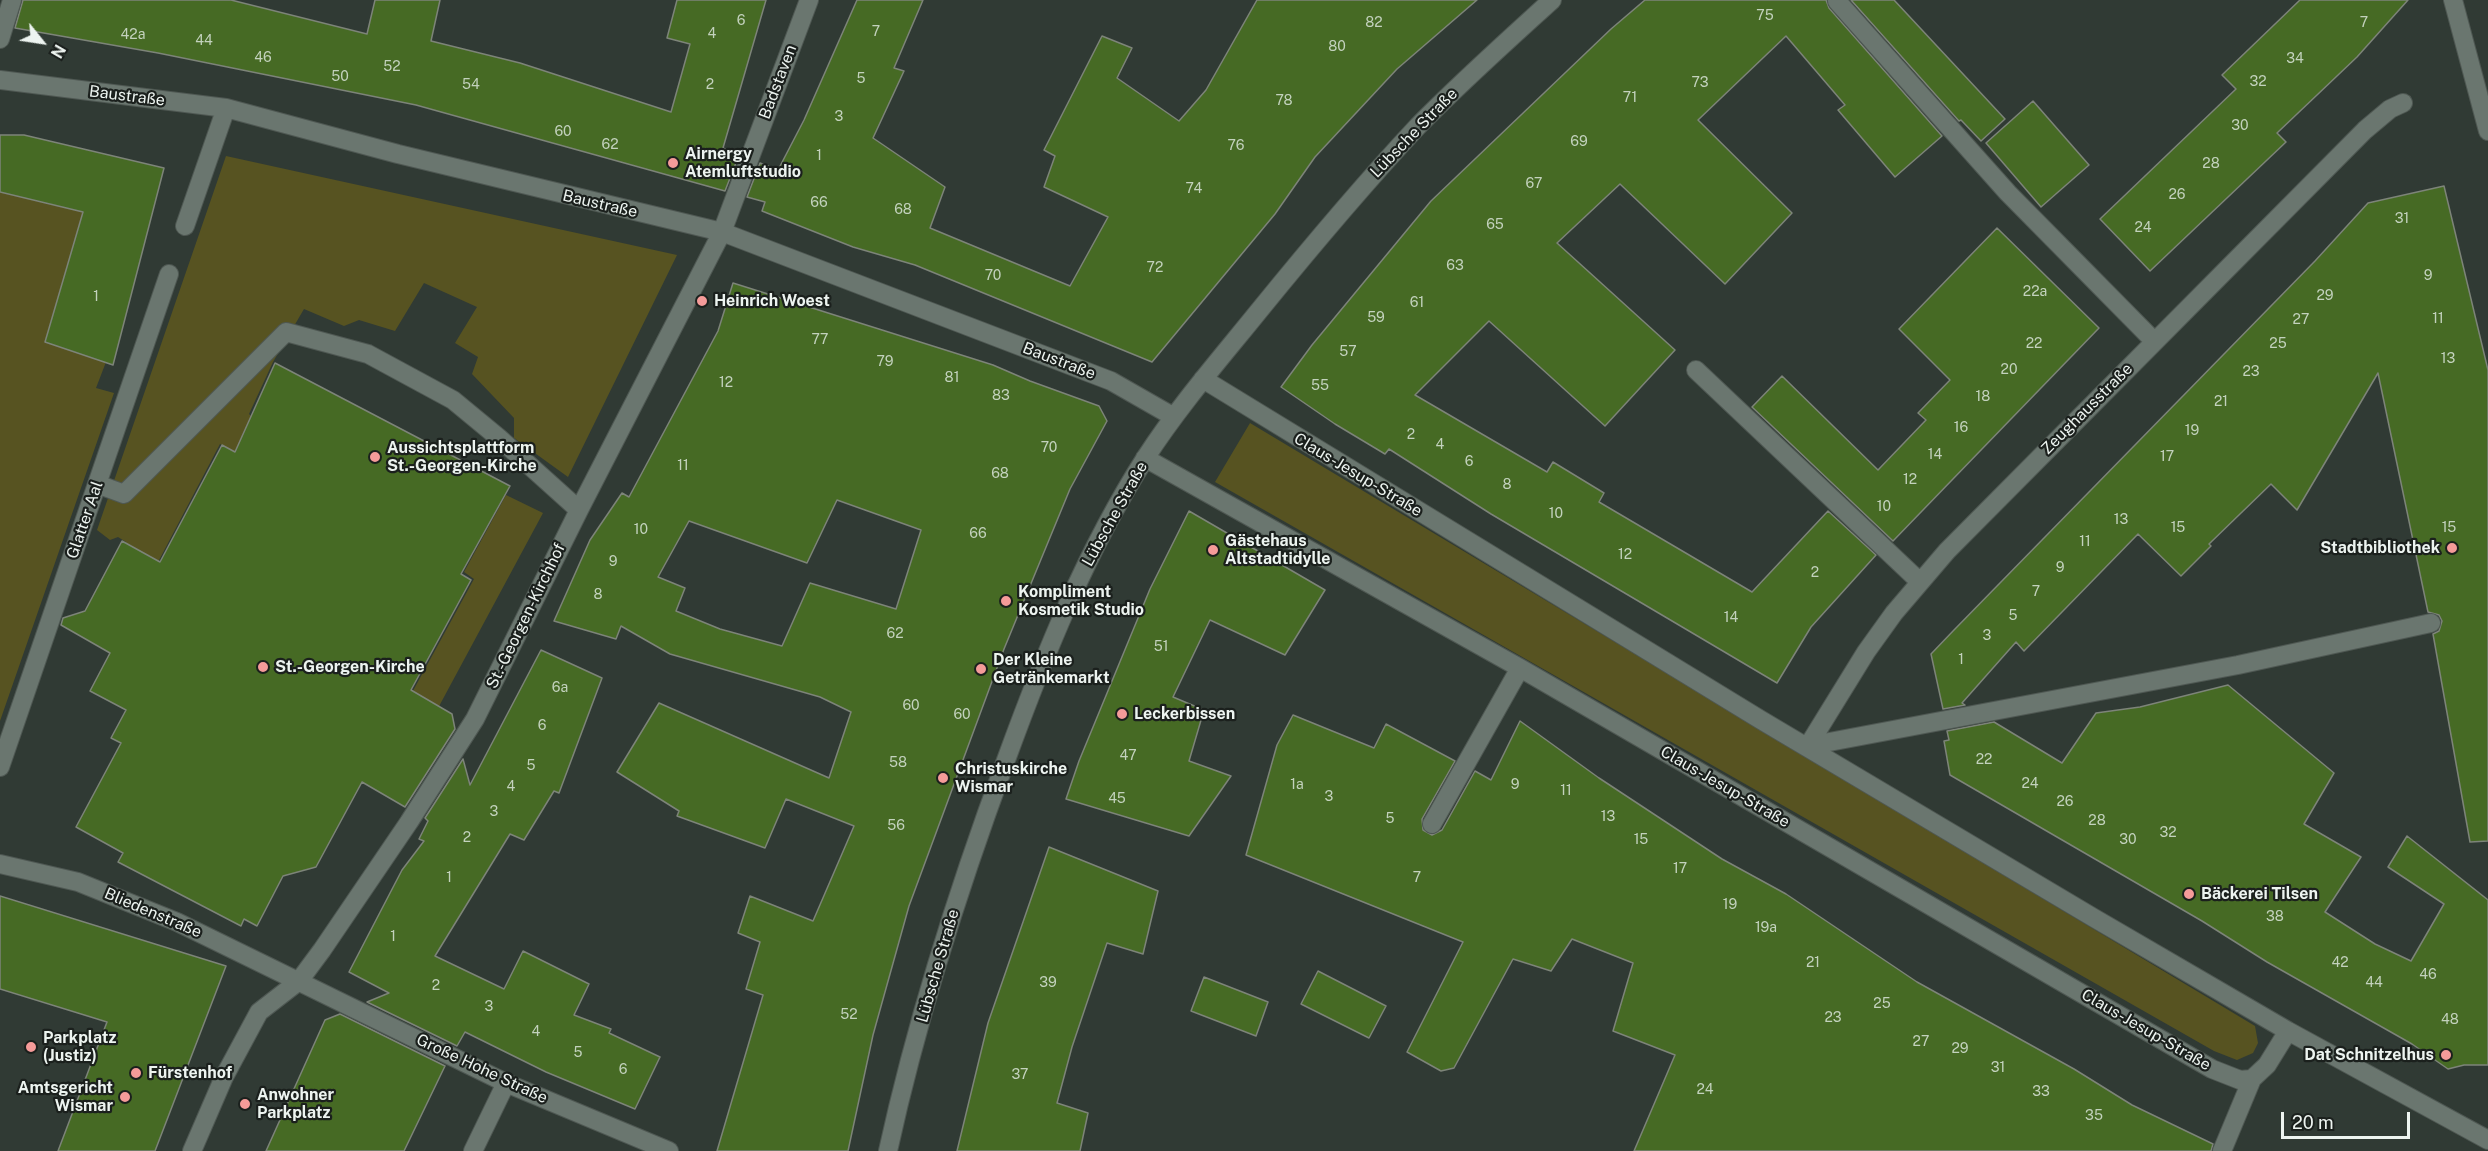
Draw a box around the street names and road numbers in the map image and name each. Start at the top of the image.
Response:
street label: Badstaven [755,42,801,122]
street label: Baustraße [88,82,166,110]
street label: Lübsche Straße [1366,84,1462,182]
street label: Baustraße [561,186,639,222]
street label: Baustraße [1020,338,1098,384]
street label: Zeughausstraße [2037,359,2137,459]
street label: Claus-Jesup-Straße [1290,429,1426,521]
street label: Lübsche Straße [1078,458,1152,570]
street label: Glatter Aal [63,479,107,561]
street label: St.-Georgen-Kirchhof [482,540,570,692]
street label: Claus-Jesup-Straße [1657,742,1793,832]
street label: Bliedenstraße [102,884,204,942]
street label: Lübsche Straße [913,907,963,1025]
street label: Claus-Jesup-Straße [2078,985,2214,1075]
street label: Große Hohe Straße [413,1030,551,1108]

